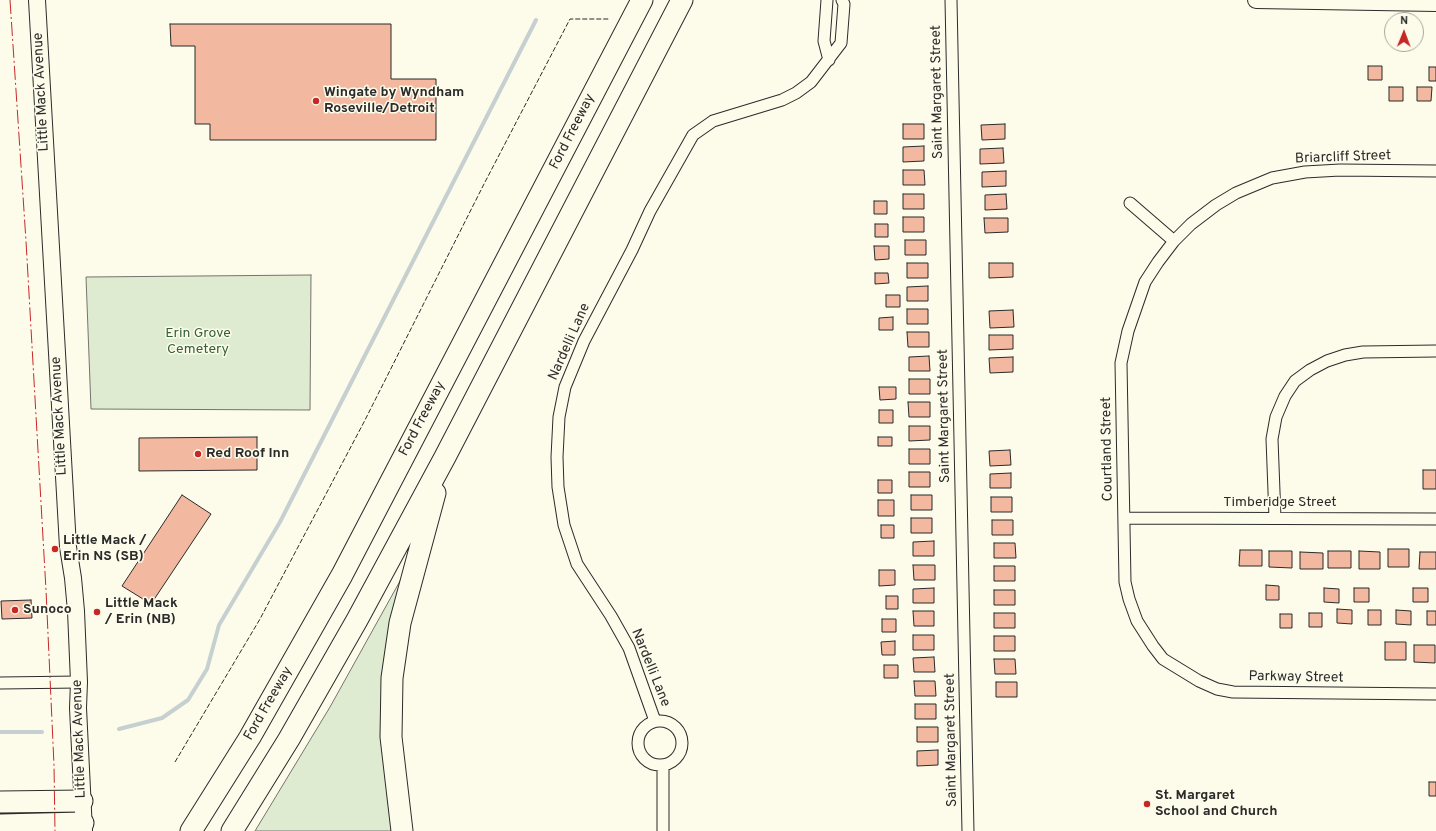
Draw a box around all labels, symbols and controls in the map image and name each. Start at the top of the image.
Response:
north arrow [1384,12,1424,52]
text: N [1400,14,1408,28]
street label: Saint Margaret Street [928,25,948,159]
street label: Little Mack Avenue [31,32,53,152]
place label: Wingate by Wyndham Roseville/Detroit [324,85,464,118]
street label: Ford Freeway [547,91,599,173]
marker: Wingate by Wyndham Roseville/Detroit [311,96,321,106]
street label: Briarcliff Street [1295,148,1391,168]
street label: Nardelli Lane [546,301,594,383]
park label: Erin Grove Cemetery [165,326,231,358]
street label: Saint Margaret Street [935,349,955,483]
street label: Little Mack Avenue [49,356,71,476]
street label: Ford Freeway [396,379,450,459]
street label: Courtland Street [1099,397,1117,501]
place label: Red Roof Inn [206,446,289,462]
marker: Red Roof Inn [193,449,203,459]
street label: Timberidge Street [1223,495,1337,511]
place label: Little Mack / Erin NS (SB) [63,533,147,566]
marker: Little Mack / Erin NS (SB) [50,544,60,554]
place label: Little Mack / Erin (NB) [105,596,178,628]
place label: Sunoco [23,602,72,618]
marker: Sunoco [10,605,20,615]
marker: Little Mack / Erin (NB) [92,607,102,617]
street label: Nardelli Lane [627,627,673,709]
street label: Ford Freeway [241,664,297,744]
street label: Parkway Street [1248,669,1344,687]
street label: Saint Margaret Street [942,673,962,807]
street label: Little Mack Avenue [70,679,90,799]
place label: St. Margaret School and Church [1155,788,1277,820]
marker: St. Margaret School and Church [1142,799,1152,809]

